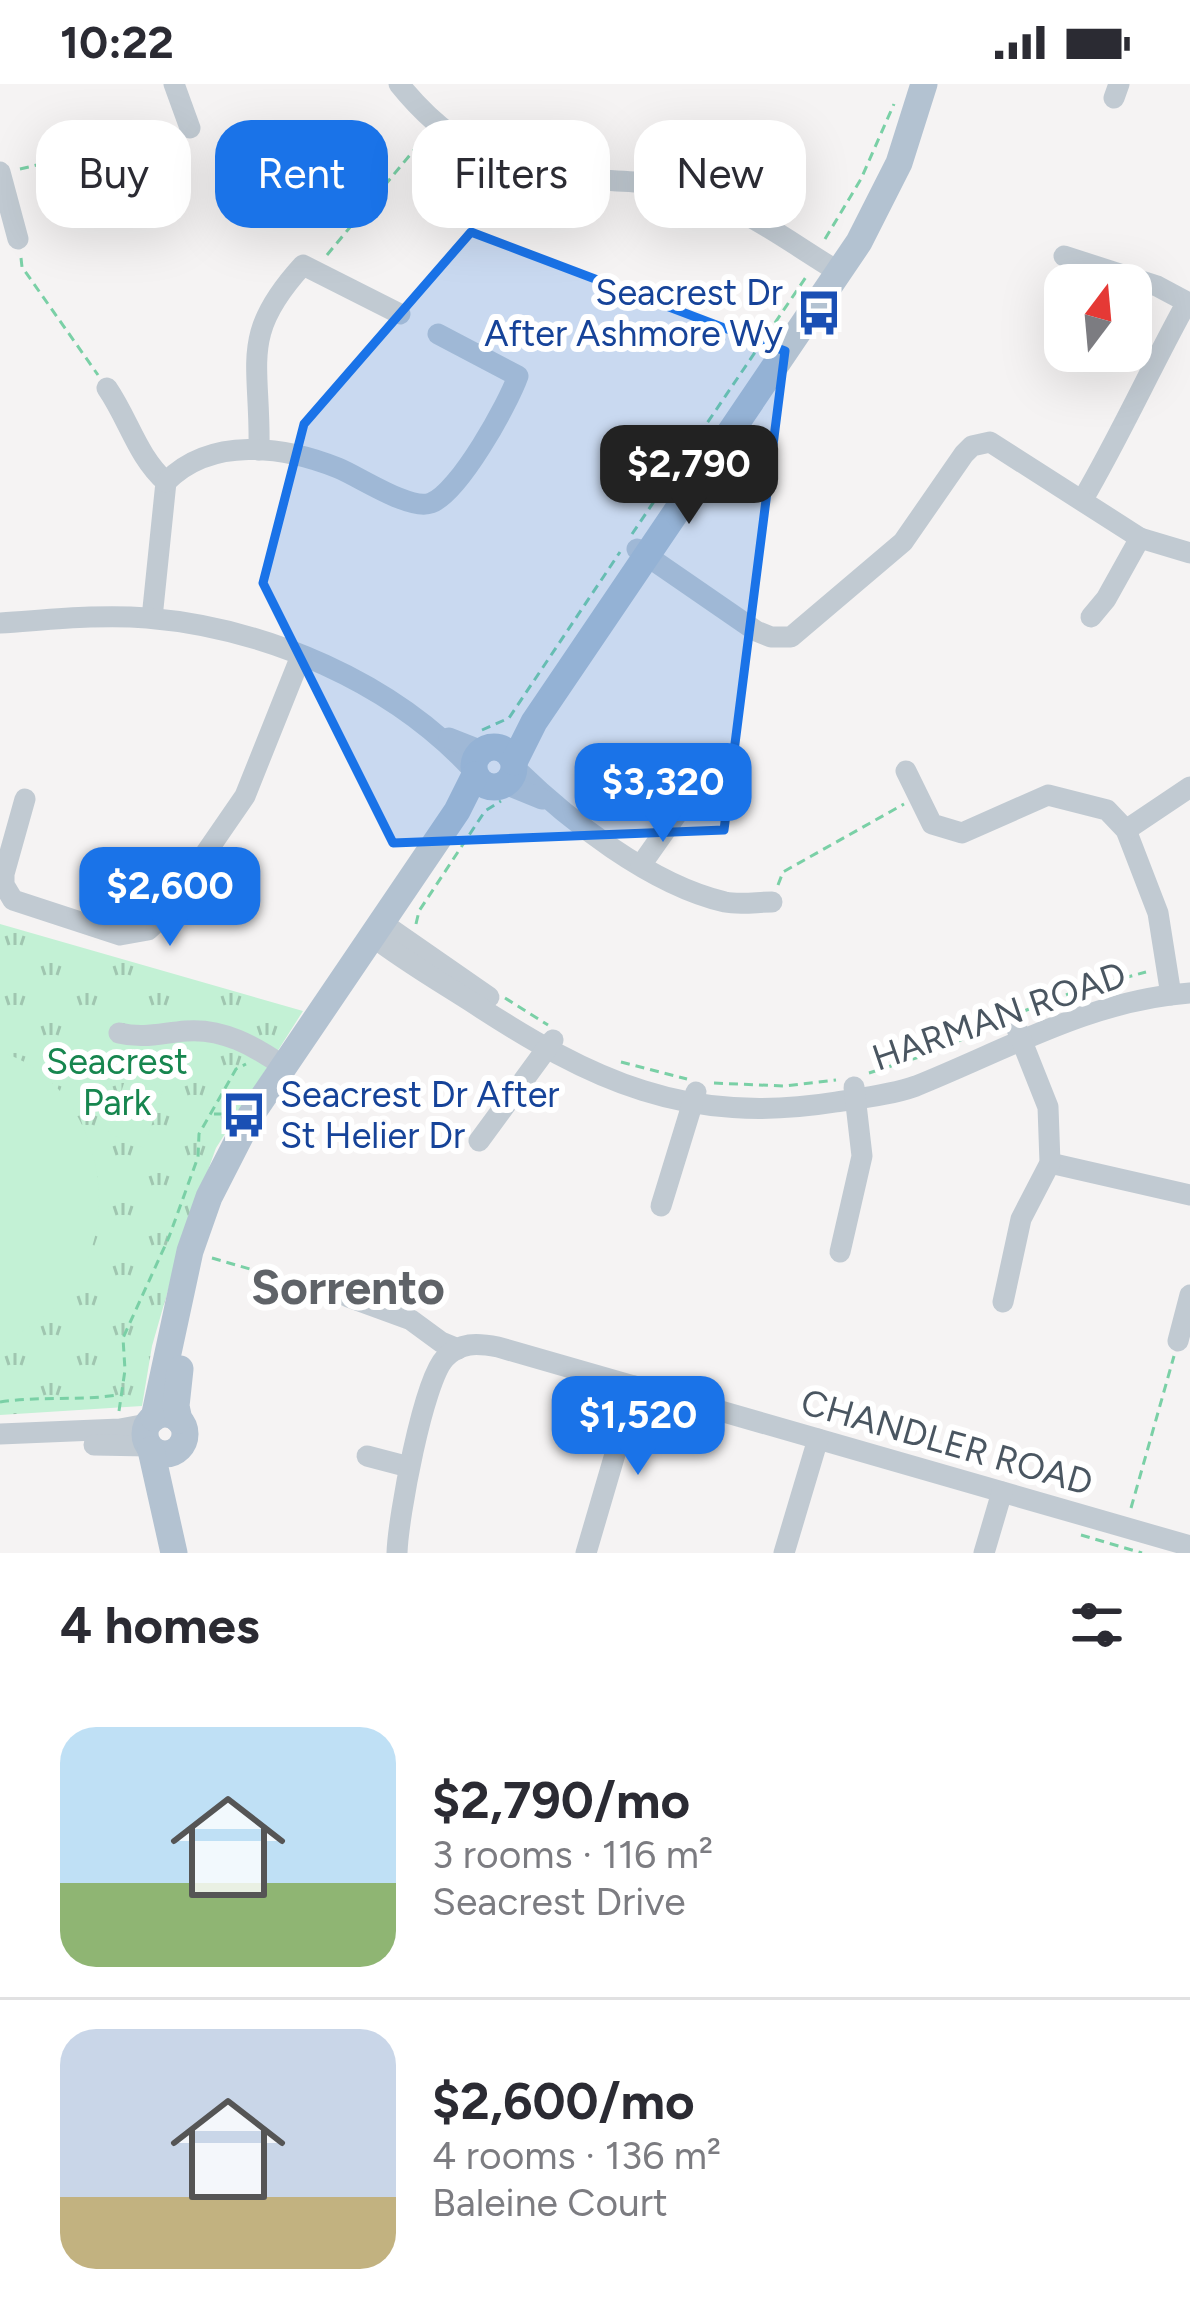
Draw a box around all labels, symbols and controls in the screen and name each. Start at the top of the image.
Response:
text: 10:22 [60,15,174,69]
chip: Buy [36,120,191,228]
chip: Rent [215,120,388,228]
chip: Filters [412,120,610,228]
chip: New [634,120,806,228]
north arrow [1044,264,1152,372]
map controls [1044,264,1152,372]
place label: Seacrest Dr After Ashmore Wy [484,271,783,355]
bus stop icon: Seacrest Dr After Ashmore Wy [794,288,844,338]
pin: $2,790 [591,425,787,527]
text: $2,790 [627,440,751,487]
pin: $3,320 [565,743,761,845]
text: $3,320 [602,758,724,805]
pin: $2,600 [72,847,268,949]
text: $2,600 [106,862,234,909]
street label: HARMAN ROAD [867,953,1131,1079]
park label: Seacrest Park [46,1040,188,1124]
place label: Seacrest Dr After St Helier Dr [280,1073,560,1157]
bus stop icon: Seacrest Dr After St Helier Dr [219,1090,269,1140]
district label: Sorrento [251,1258,445,1316]
pin: $1,520 [540,1376,736,1478]
street label: CHANDLER ROAD [796,1380,1098,1504]
text: $1,520 [579,1391,697,1438]
icon: filters [1064,1592,1130,1658]
text: 4 homes [60,1595,260,1656]
text: $2,790/mo [432,1770,690,1831]
icon: home [156,1775,300,1919]
text: 3 rooms · 116 m² [432,1831,713,1878]
text: Seacrest Drive [432,1878,685,1925]
text: $2,600/mo [432,2071,695,2132]
icon: home [156,2077,300,2221]
text: 4 rooms · 136 m² [432,2132,721,2179]
text: Baleine Court [432,2179,668,2226]

